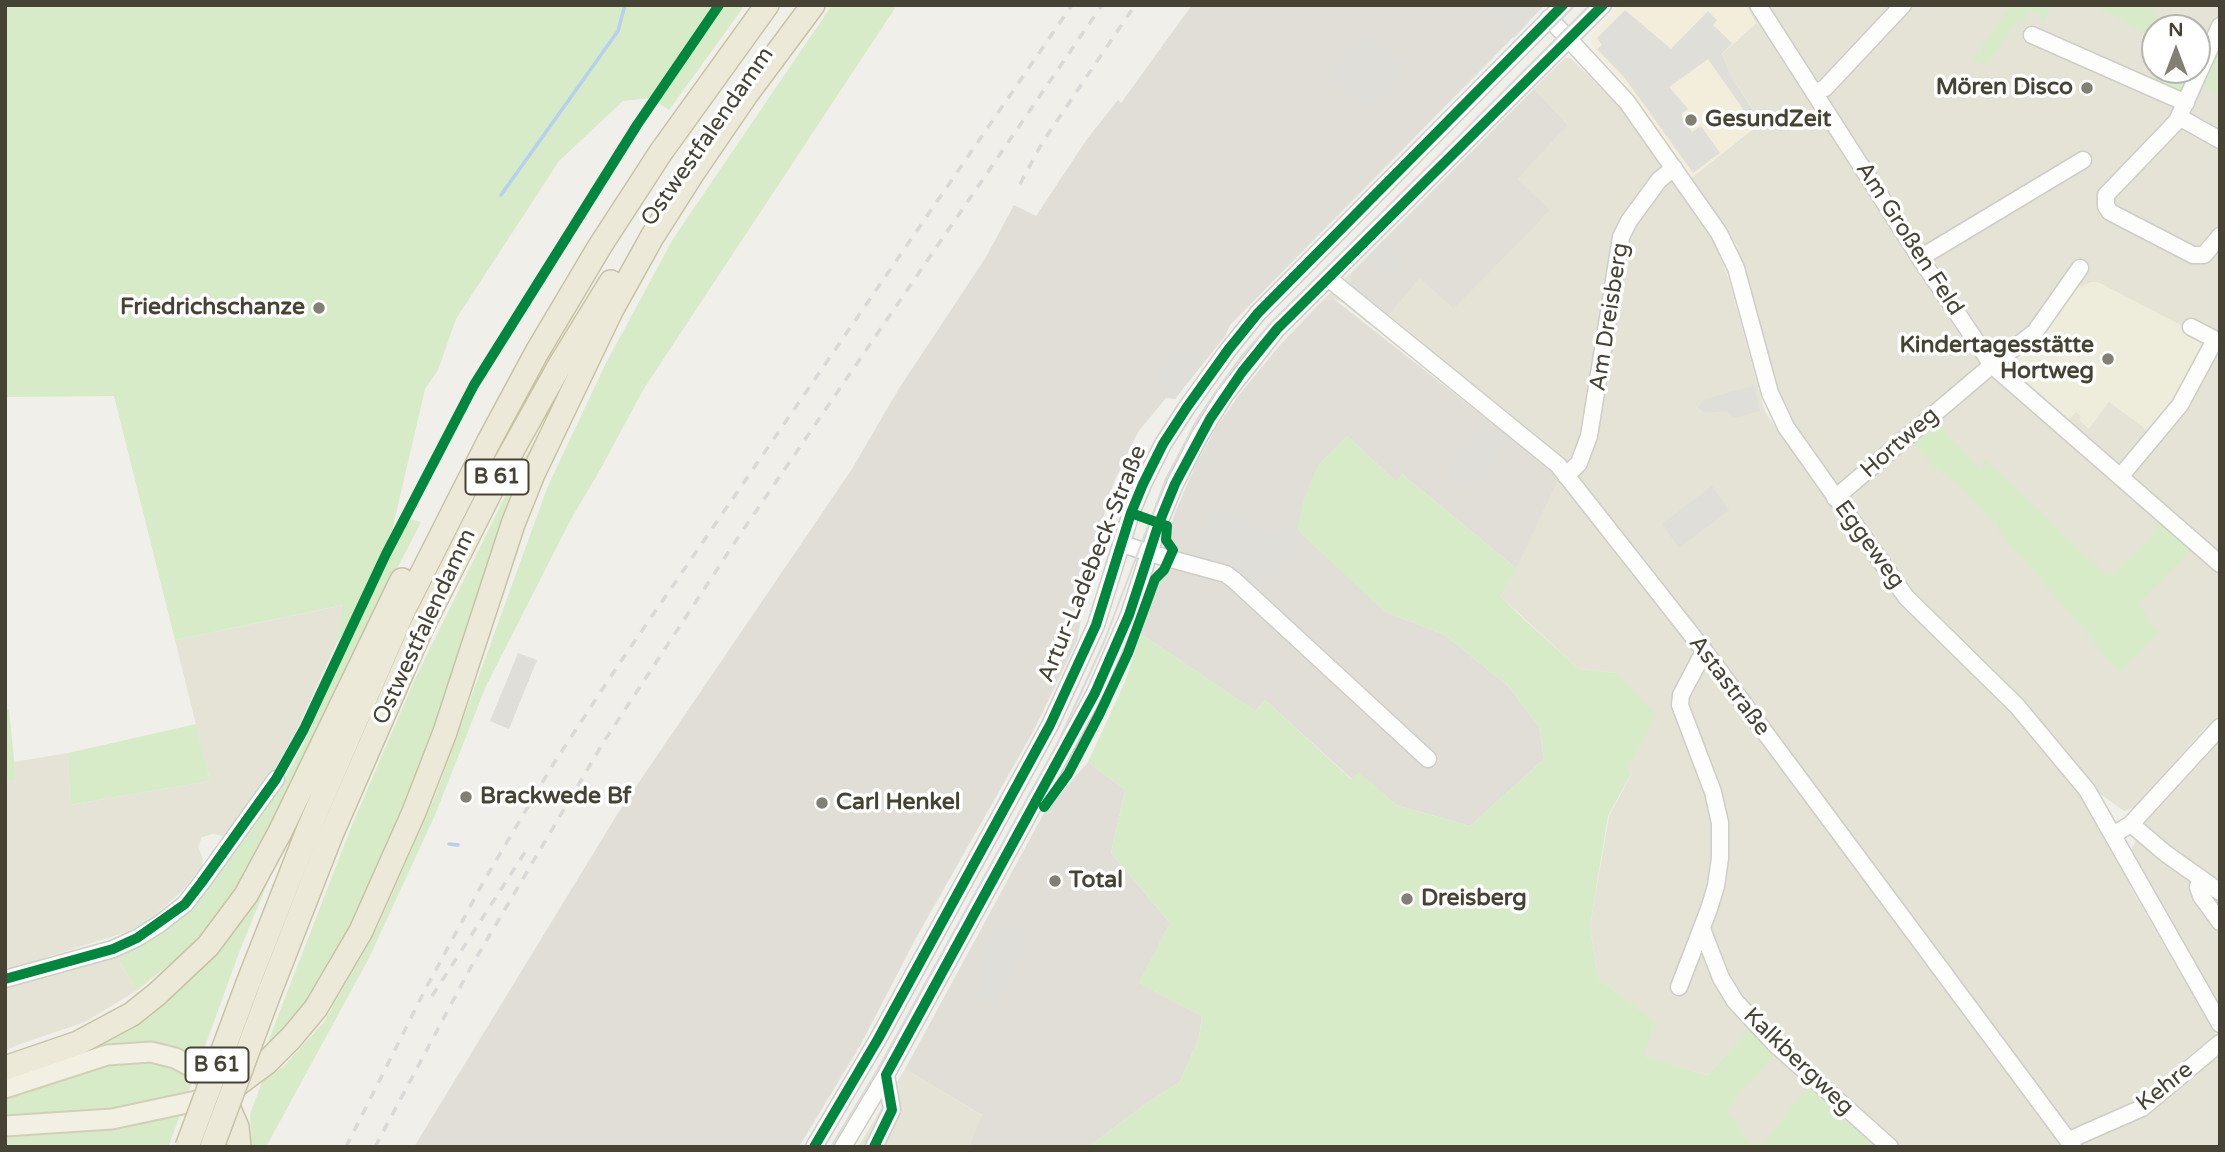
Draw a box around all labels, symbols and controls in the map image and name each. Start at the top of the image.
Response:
north arrow [2141,14,2211,84]
text: N [2168,19,2184,41]
street label: Ostwestfalendamm [636,42,780,232]
place label: Mören Disco [1936,74,2073,102]
marker: Mören Disco [2079,80,2095,96]
place label: GesundZeit [1705,106,1831,134]
marker: GesundZeit [1683,112,1699,128]
street label: Am Großen Feld [1849,157,1969,321]
street label: Am Dreisberg [1585,241,1635,393]
place label: Friedrichschanze [120,294,305,322]
marker: Friedrichschanze [311,300,327,316]
place label: Kindertagesstätte Hortweg [1899,332,2094,386]
marker: Kindertagesstätte Hortweg [2100,351,2116,367]
street label: Hortweg [1855,402,1945,484]
street label: Artur-Ladebeck-Straße [1033,442,1153,686]
road number: B 61 [466,460,528,494]
street label: Eggeweg [1828,496,1910,594]
street label: Ostwestfalendamm [368,525,482,729]
street label: Astastraße [1682,630,1776,742]
place label: Brackwede Bf [480,783,631,811]
marker: Brackwede Bf [458,789,474,805]
place label: Carl Henkel [836,789,961,817]
marker: Carl Henkel [814,795,830,811]
place label: Total [1069,867,1123,895]
marker: Total [1047,873,1063,889]
place label: Dreisberg [1421,885,1527,913]
marker: Dreisberg [1399,891,1415,907]
street label: Kalkbergweg [1737,1003,1859,1121]
road number: B 61 [186,1048,248,1082]
street label: Kehre [2131,1056,2199,1118]

